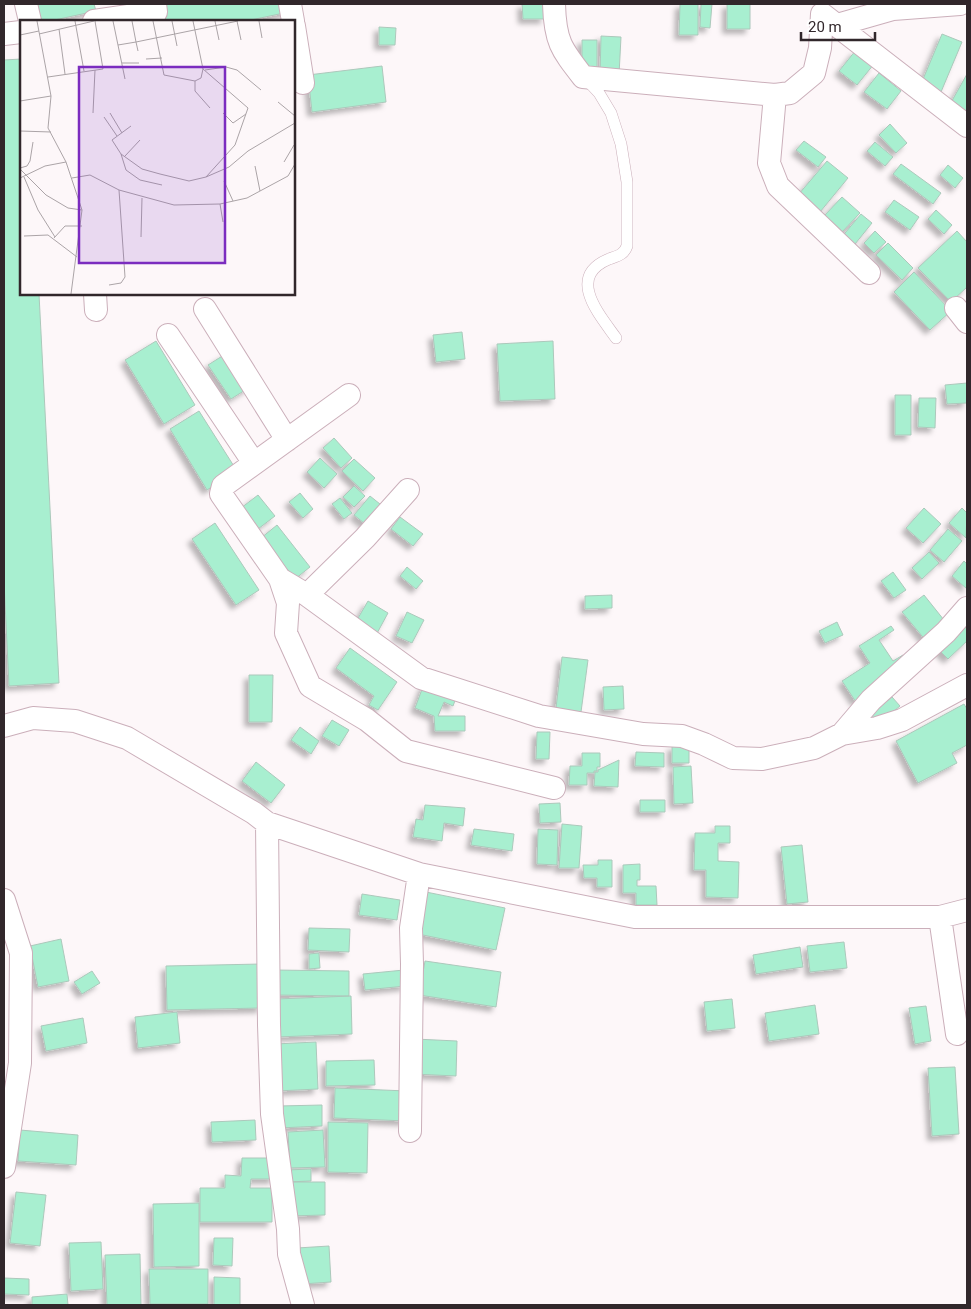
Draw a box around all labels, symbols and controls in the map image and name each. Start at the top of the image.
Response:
scale bar [801,10,875,42]
text: 20 m [808,18,842,36]
inset map [20,20,295,295]

